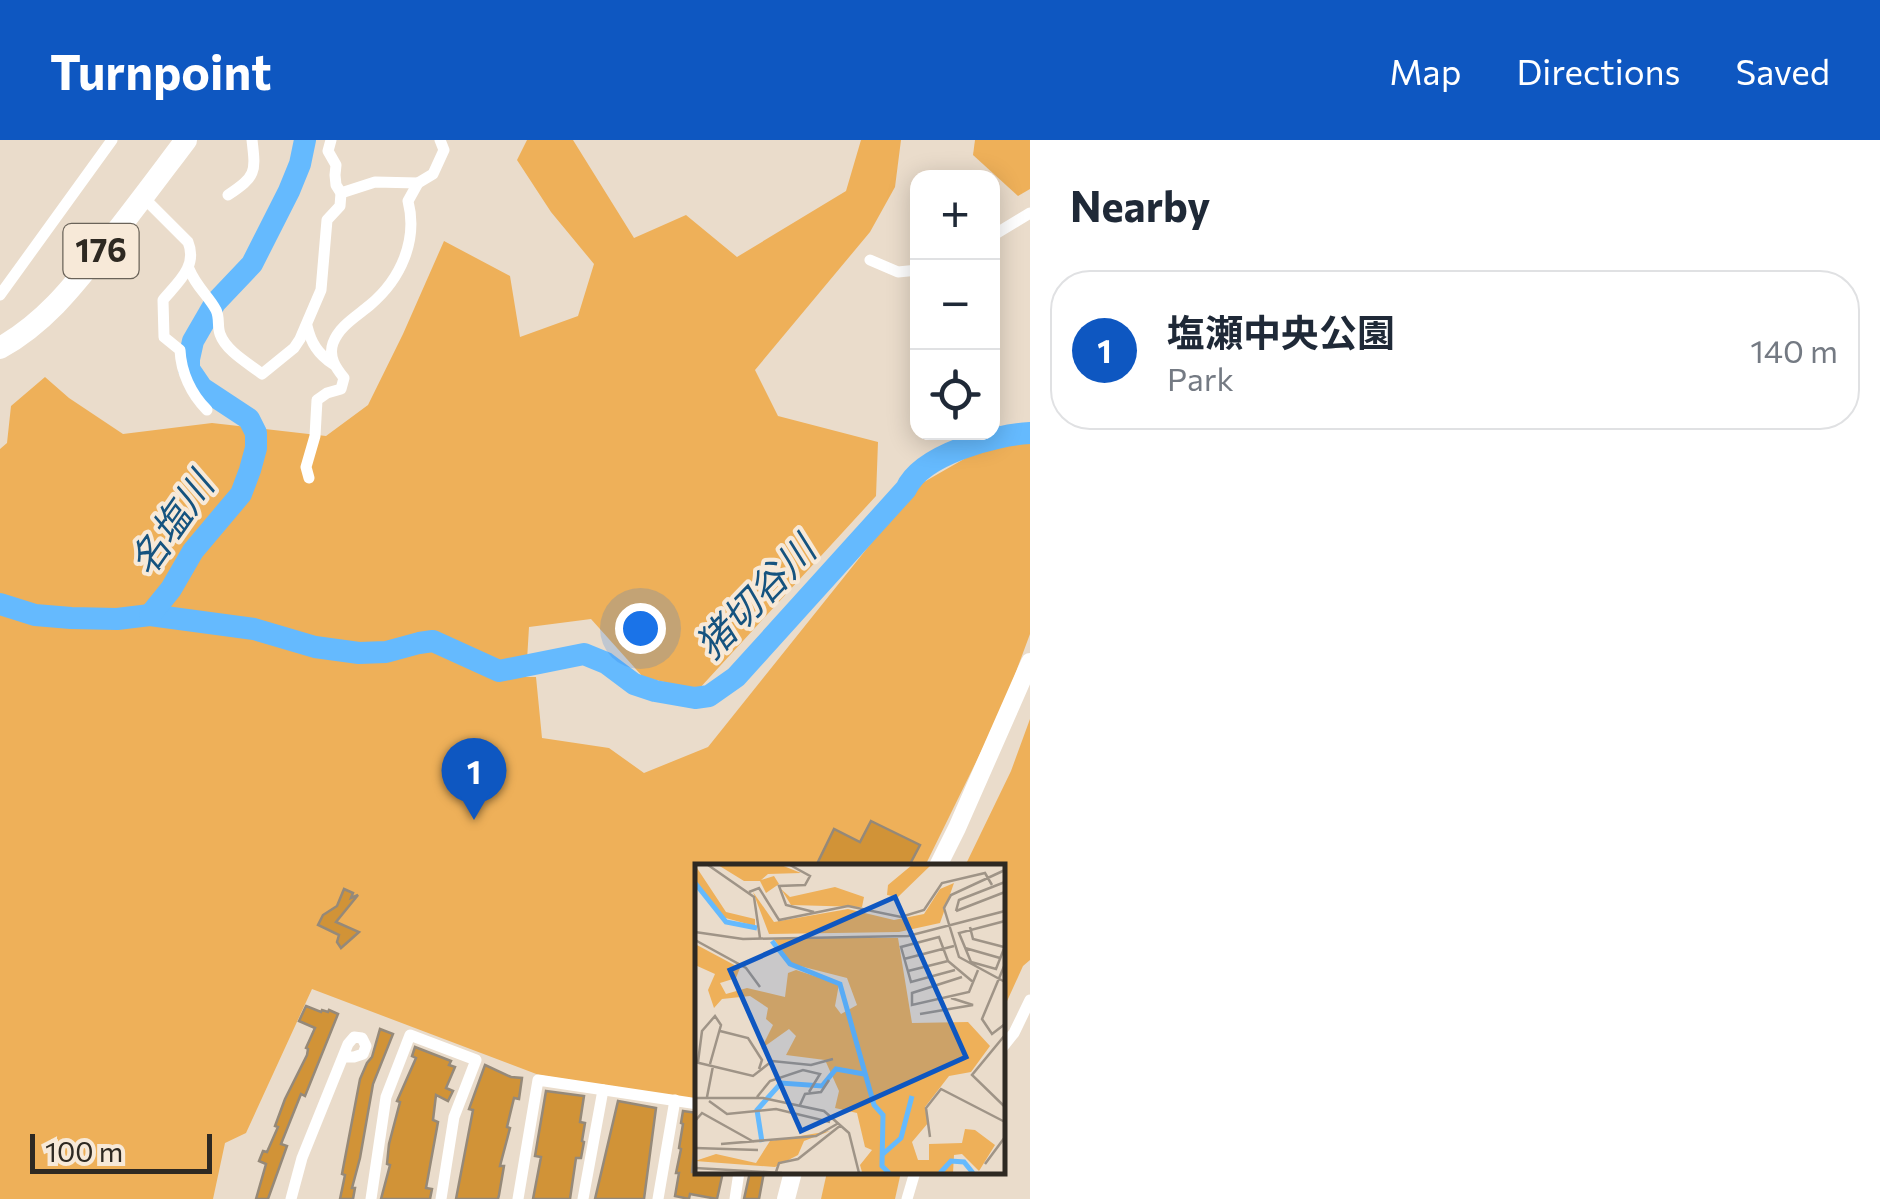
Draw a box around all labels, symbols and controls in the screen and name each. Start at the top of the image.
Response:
text: Turnpoint [50,41,271,100]
text: Map [1389,49,1461,92]
text: Directions [1516,49,1681,92]
text: Saved [1736,49,1830,92]
map controls [910,170,1000,440]
button: + [910,170,1000,260]
text: Nearby [1070,179,1210,231]
road number: 176 [64,224,138,278]
button: − [910,260,1000,350]
text: 塩瀬中央公園 [1167,308,1395,355]
text: 1 [1097,330,1112,370]
text: 140 m [1750,330,1838,370]
button: locate [910,350,1000,440]
text: Park [1167,358,1234,398]
water label: 名塩川 [118,459,224,583]
water label: 猪切谷川 [684,522,827,667]
your location [615,603,666,654]
pin: 1 [442,738,506,820]
inset map [695,864,1005,1174]
scale bar [30,1129,212,1174]
text: 100 m [45,1134,123,1168]

